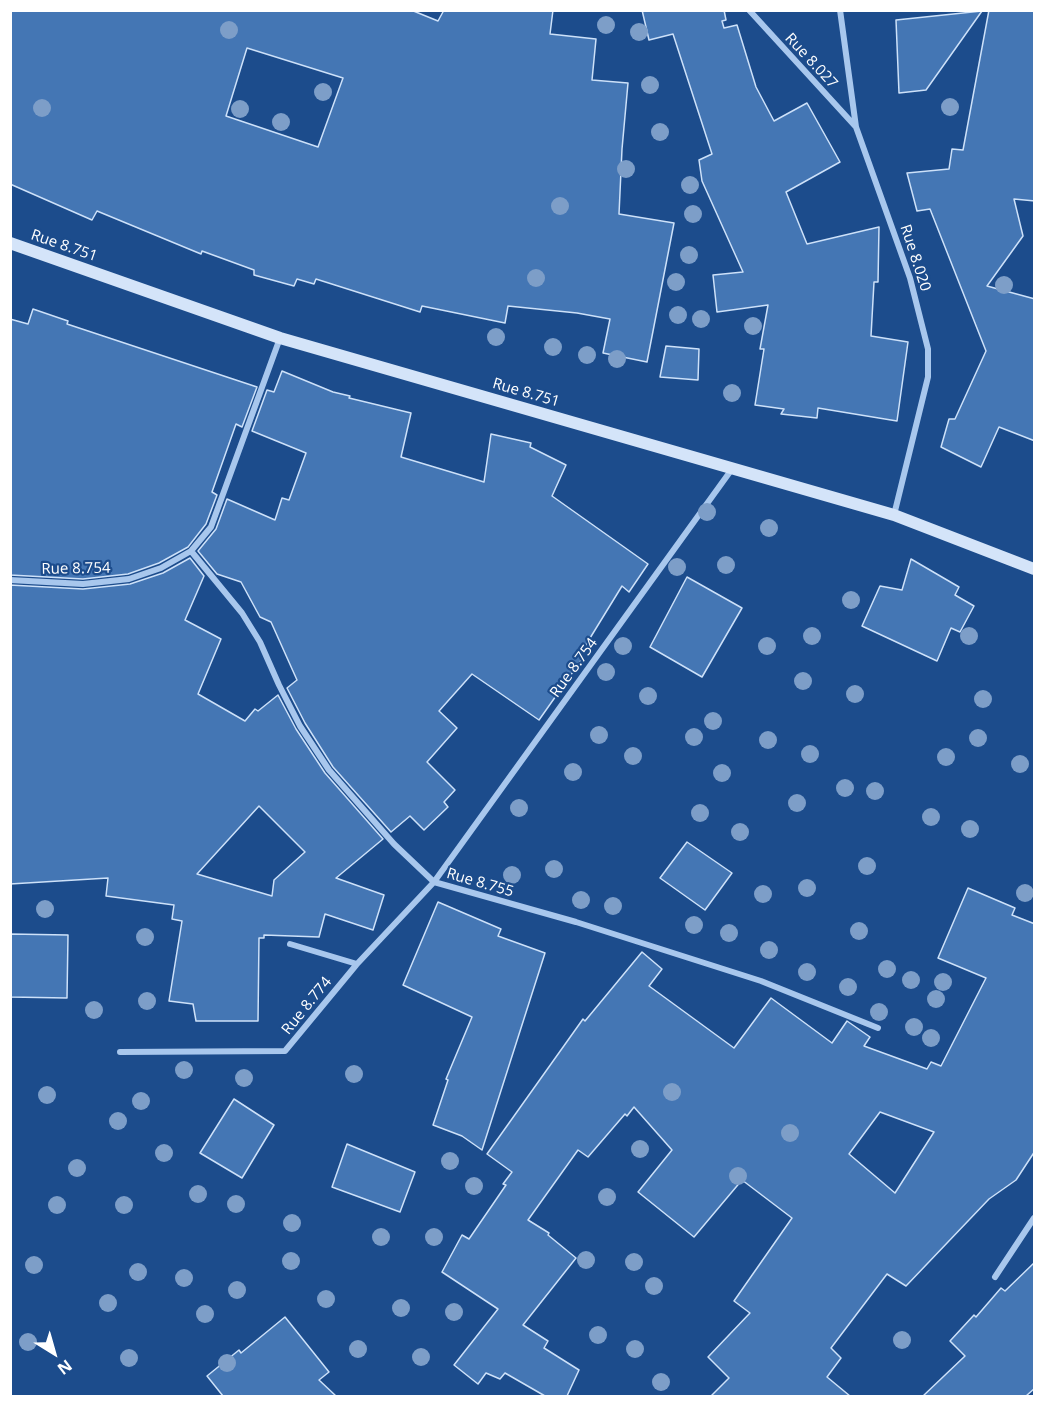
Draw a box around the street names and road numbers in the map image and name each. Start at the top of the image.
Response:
street label: Rue 8.027 [781,30,841,92]
street label: Rue 8.020 [896,222,934,294]
street label: Rue 8.751 [28,226,100,266]
street label: Rue 8.751 [490,375,562,411]
street label: Rue 8.754 [41,559,111,579]
street label: Rue 8.754 [546,635,602,701]
street label: Rue 8.755 [444,865,516,901]
street label: Rue 8.774 [278,974,336,1038]

